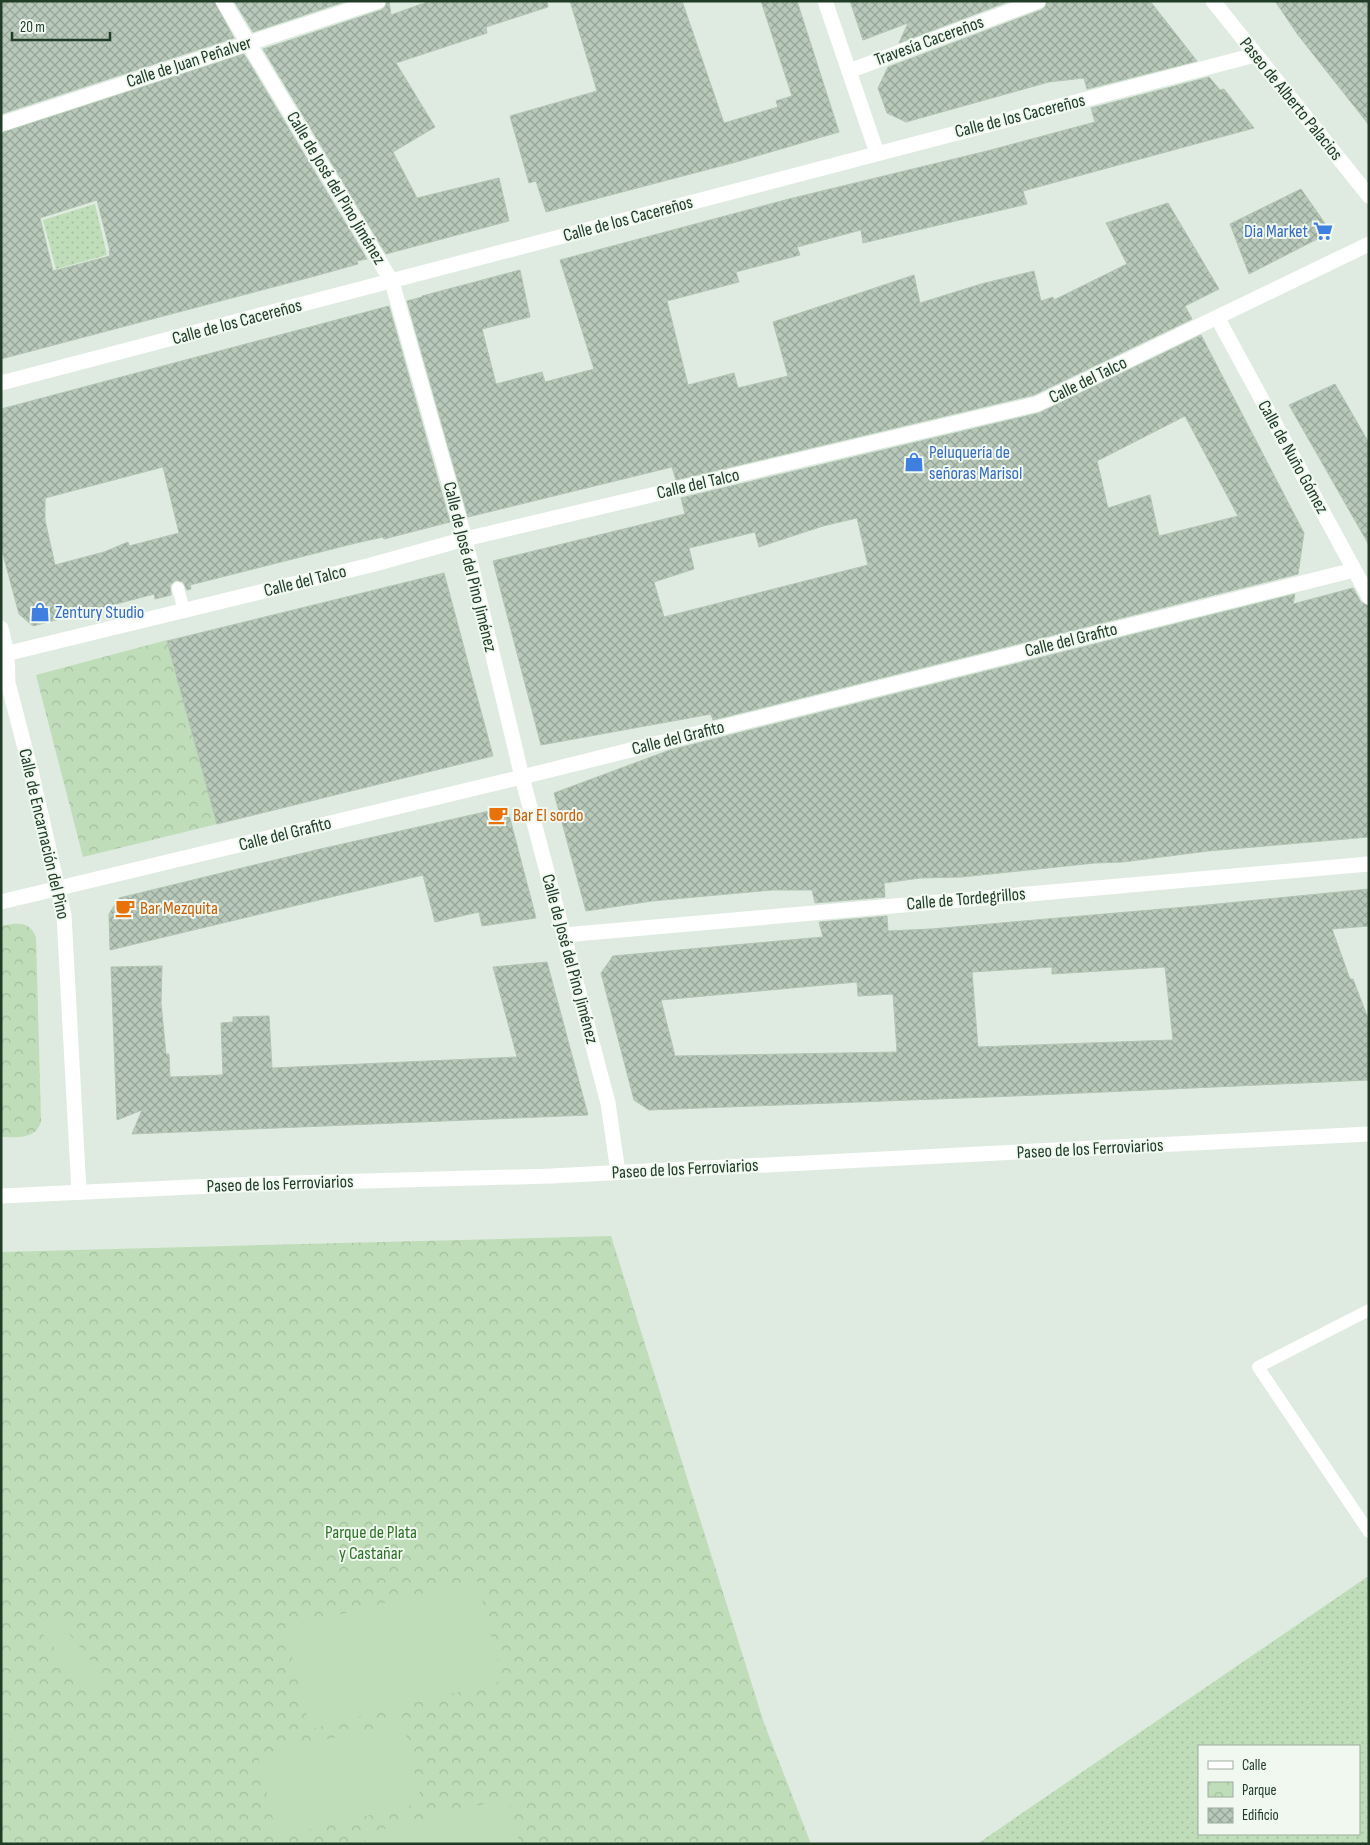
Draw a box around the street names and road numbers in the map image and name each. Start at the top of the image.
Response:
street label: Travesía Cacereños [871,12,987,70]
street label: Calle de Juan Peñalver [124,32,254,92]
street label: Paseo de Alberto Palacios [1235,33,1347,165]
street label: Calle de los Cacereños [953,90,1087,142]
street label: Calle de José del Pino Jiménez [282,108,390,269]
street label: Calle de los Cacereños [561,192,695,246]
street label: Calle de los Cacereños [170,295,304,349]
street label: Calle del Talco [1046,352,1130,408]
street label: Calle de Nuño Gómez [1253,397,1333,518]
street label: Calle del Talco [655,464,741,504]
street label: Calle de José del Pino Jiménez [439,480,501,655]
street label: Calle del Talco [262,561,348,601]
street label: Calle del Grafito [1023,618,1119,662]
street label: Calle del Grafito [630,716,726,760]
street label: Calle de Encarnación del Pino [14,747,74,921]
street label: Calle del Grafito [237,812,333,856]
street label: Calle de José del Pino Jiménez [537,872,603,1047]
street label: Calle de Tordegrillos [906,883,1026,915]
street label: Paseo de los Ferroviarios [1016,1135,1164,1163]
street label: Paseo de los Ferroviarios [611,1155,759,1183]
street label: Paseo de los Ferroviarios [206,1171,354,1197]

